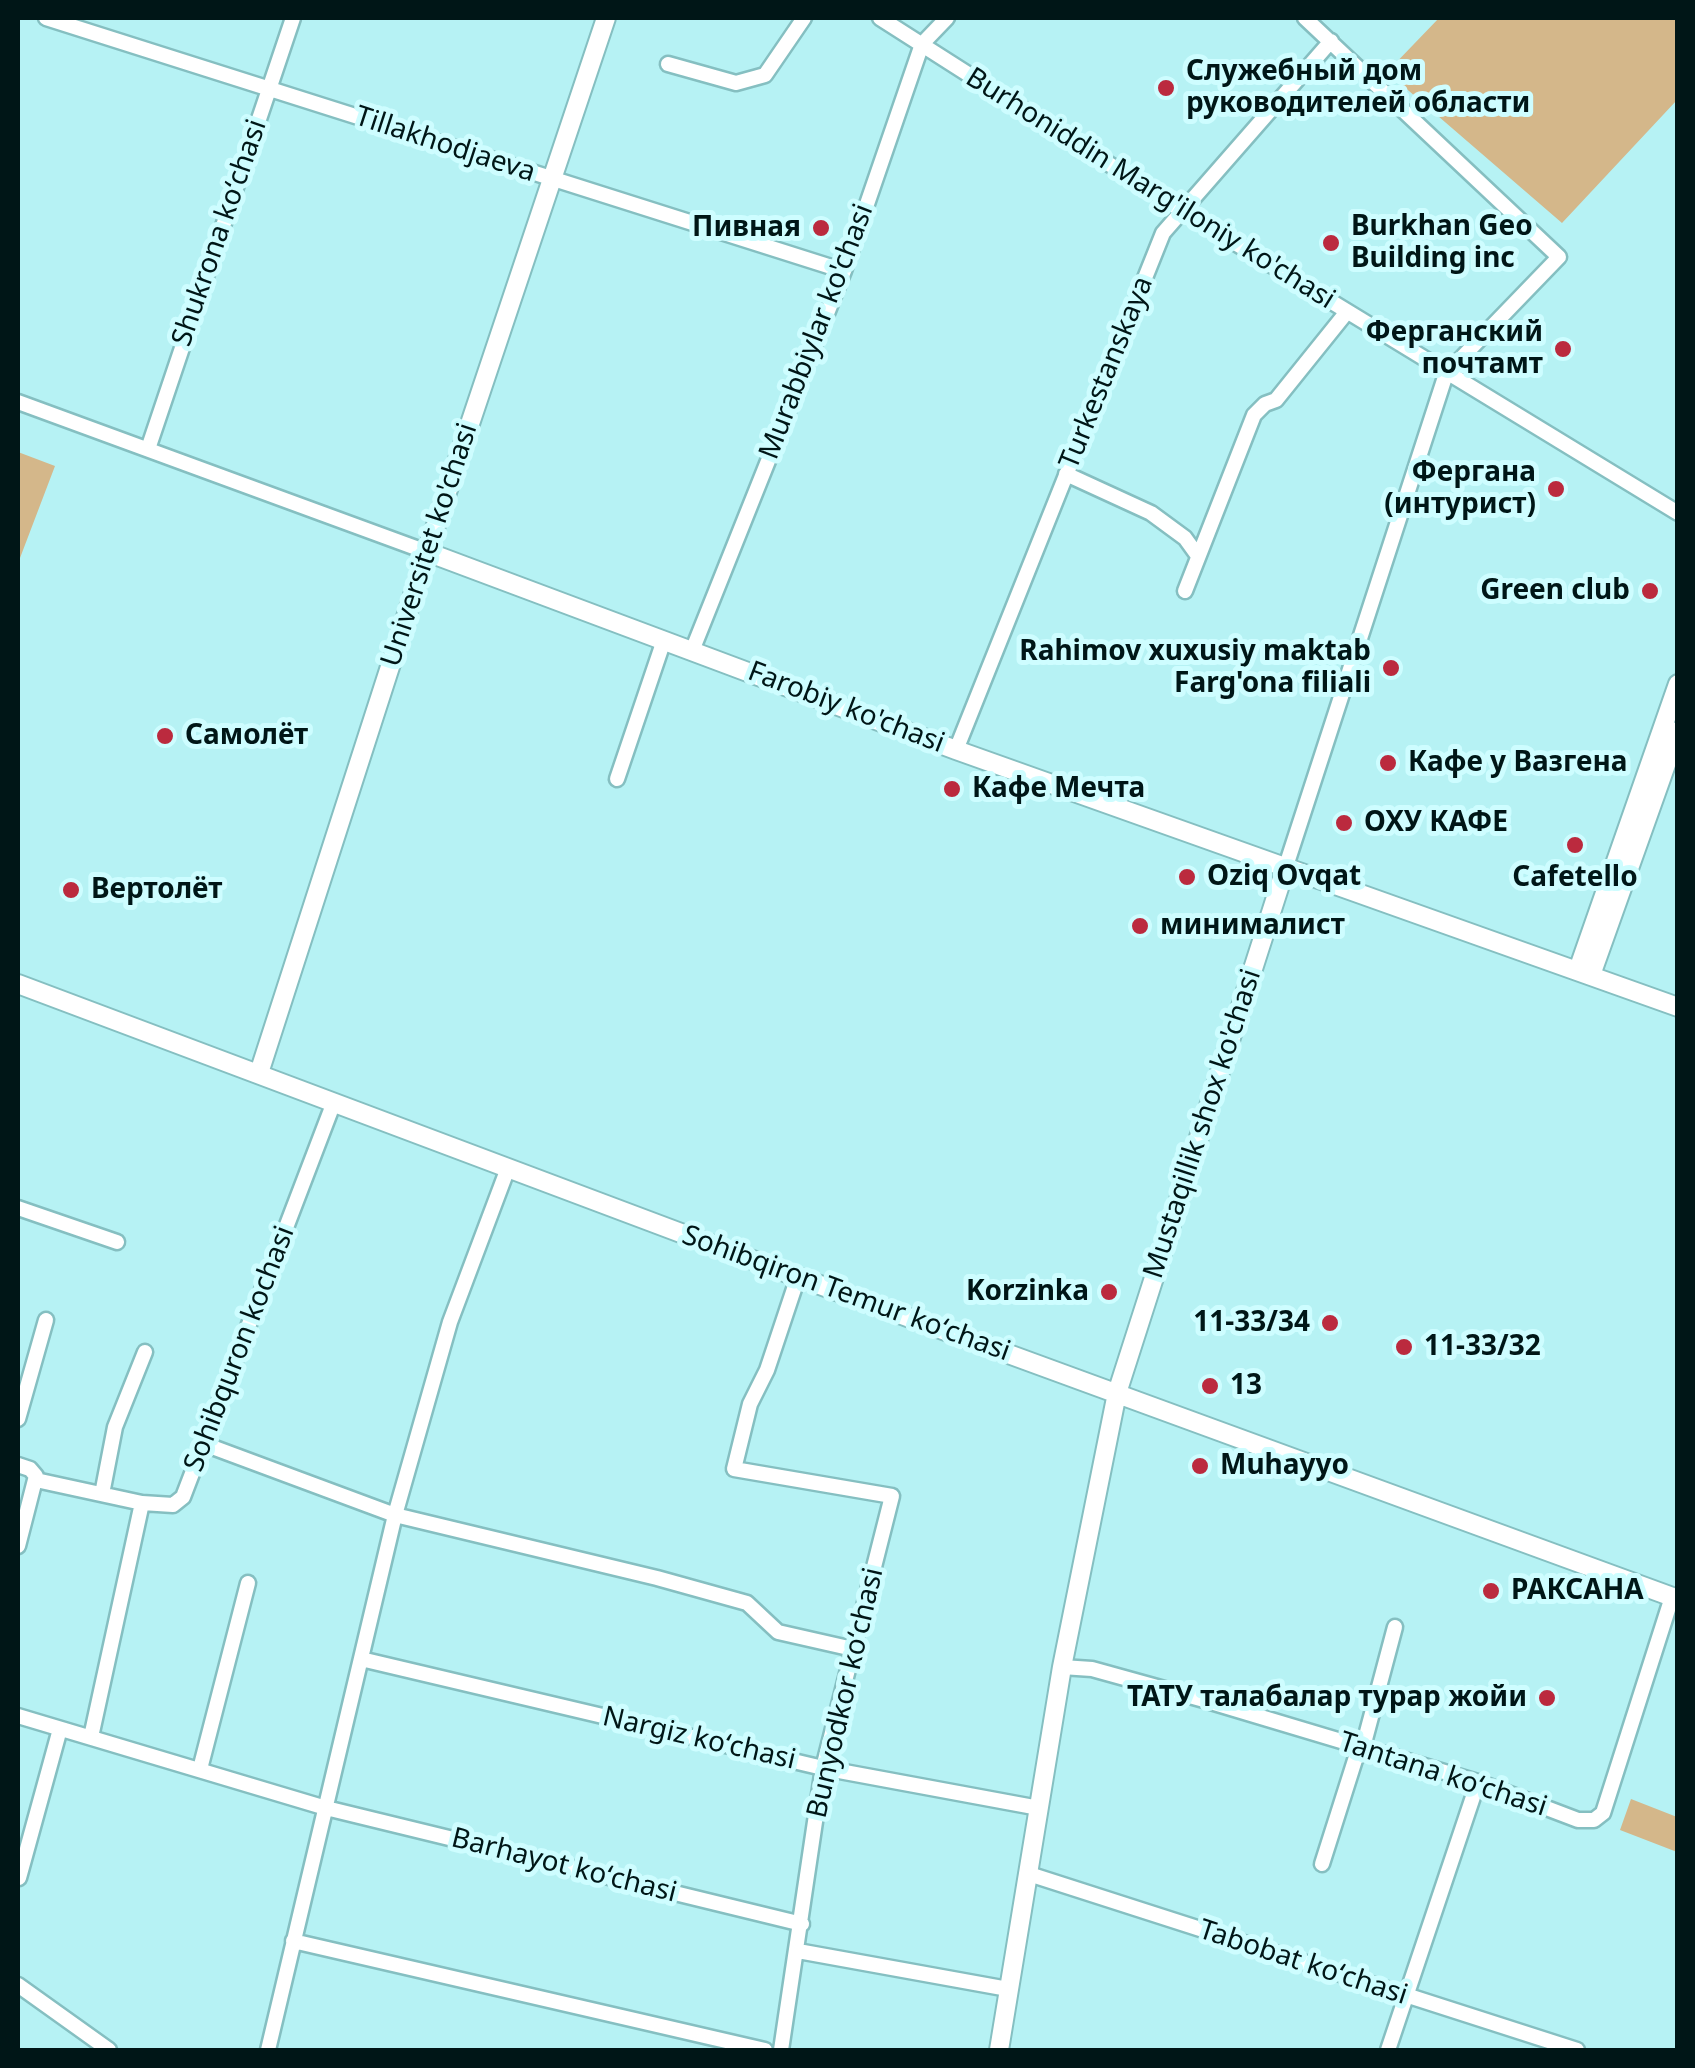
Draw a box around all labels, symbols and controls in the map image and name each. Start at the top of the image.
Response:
place label: Служебный дом руководителей области [1186,55,1530,121]
street label: Burhoniddin Marg'iloniy ko'chasi [959,61,1341,317]
marker: Служебный дом руководителей области [1155,77,1177,99]
street label: Tillakhodjaeva [351,100,539,190]
street label: Shukrona koʻchasi [166,115,274,351]
street label: Murabbiylar ko'chasi [753,200,881,464]
place label: Burkhan Geo Building inc [1351,210,1533,276]
place label: Пивная [692,211,801,245]
marker: Пивная [810,217,832,239]
marker: Burkhan Geo Building inc [1320,232,1342,254]
street label: Turkestanskaya [1053,272,1161,474]
place label: Ферганский почтамт [1366,316,1543,382]
marker: Ферганский почтамт [1552,338,1574,360]
street label: Universitet ko'chasi [375,419,485,671]
place label: Фергана (интурист) [1384,456,1536,522]
marker: Фергана (интурист) [1545,478,1567,500]
place label: Green club [1480,574,1630,608]
marker: Green club [1639,580,1661,602]
place label: Rahimov xuxusiy maktab Farg'ona filiali [1019,635,1371,701]
street label: Farobiy ko'chasi [743,655,949,761]
marker: Rahimov xuxusiy maktab Farg'ona filiali [1380,657,1402,679]
place label: Самолёт [185,719,308,753]
marker: Самолёт [154,725,176,747]
place label: Кафе у Вазгена [1408,746,1627,780]
marker: Кафе у Вазгена [1377,752,1399,774]
place label: Кафе Мечта [972,772,1145,806]
marker: Кафе Мечта [941,778,963,800]
place label: ОХУ КАФЕ [1364,806,1508,840]
marker: ОХУ КАФЕ [1333,812,1355,834]
marker: Cafetello [1564,834,1586,856]
place label: Oziq Ovqat [1207,860,1361,894]
place label: Cafetello [1512,861,1638,895]
marker: Oziq Ovqat [1176,866,1198,888]
place label: Вертолёт [91,873,222,907]
marker: Вертолёт [60,879,82,901]
place label: минималист [1160,909,1345,943]
marker: минималист [1129,915,1151,937]
street label: Mustaqillik shox ko'chasi [1137,965,1269,1283]
street label: Sohibqiron Temur koʻchasi [677,1219,1015,1369]
street label: Sohibquron kochasi [178,1222,302,1476]
place label: Korzinka [966,1275,1089,1309]
marker: Korzinka [1098,1281,1120,1303]
place label: 11-33/34 [1193,1306,1310,1340]
marker: 11-33/34 [1319,1312,1341,1334]
place label: 11-33/32 [1424,1330,1541,1364]
marker: 11-33/32 [1393,1336,1415,1358]
place label: 13 [1230,1369,1262,1403]
marker: 13 [1199,1375,1221,1397]
place label: Muhayyo [1220,1449,1349,1483]
marker: Muhayyo [1189,1455,1211,1477]
street label: Bunyodkor koʻchasi [801,1565,891,1821]
place label: РАКСАНА [1511,1574,1644,1608]
marker: РАКСАНА [1480,1580,1502,1602]
place label: ТАТУ талабалар турар жойи [1127,1681,1527,1715]
marker: ТАТУ талабалар турар жойи [1536,1687,1558,1709]
street label: Nargiz koʻchasi [599,1700,799,1778]
street label: Tantana koʻchasi [1335,1726,1551,1824]
street label: Barhayot koʻchasi [448,1822,680,1910]
street label: Tabobat koʻchasi [1194,1913,1412,2013]

